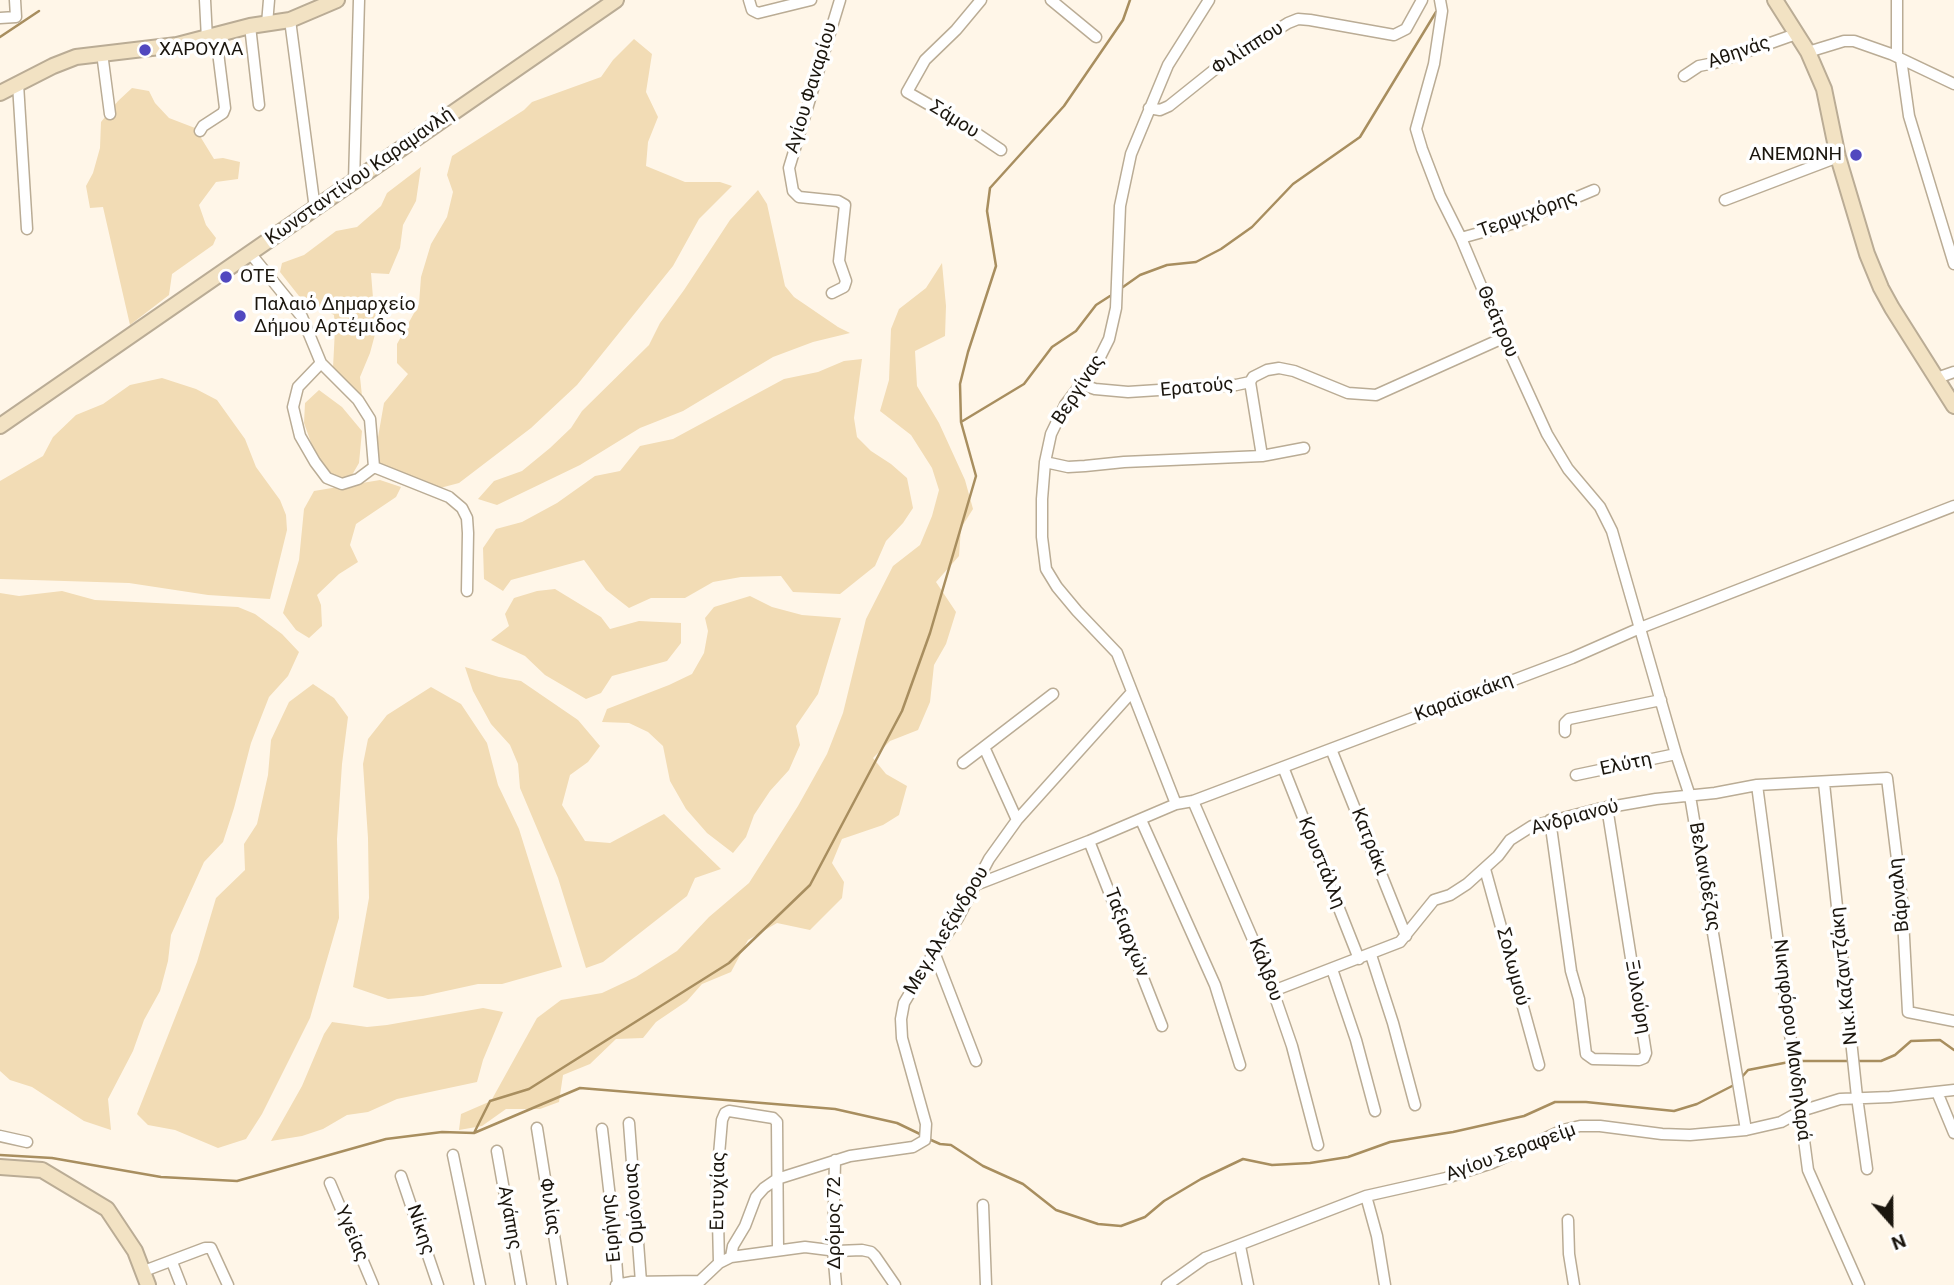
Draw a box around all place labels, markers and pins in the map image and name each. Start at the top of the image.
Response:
place label: ΧΑΡΟΥΛΑ [159,39,243,61]
marker: ΧΑΡΟΥΛΑ [137,42,153,58]
place label: ΑΝΕΜΩΝΗ [1749,144,1842,166]
marker: ΑΝΕΜΩΝΗ [1848,147,1864,163]
place label: ΟΤΕ [240,266,275,288]
marker: ΟΤΕ [218,269,234,285]
place label: Παλαιό Δημαρχείο Δήμου Αρτέμιδος [254,294,416,338]
marker: Παλαιό Δημαρχείο Δήμου Αρτέμιδος [232,308,248,324]

